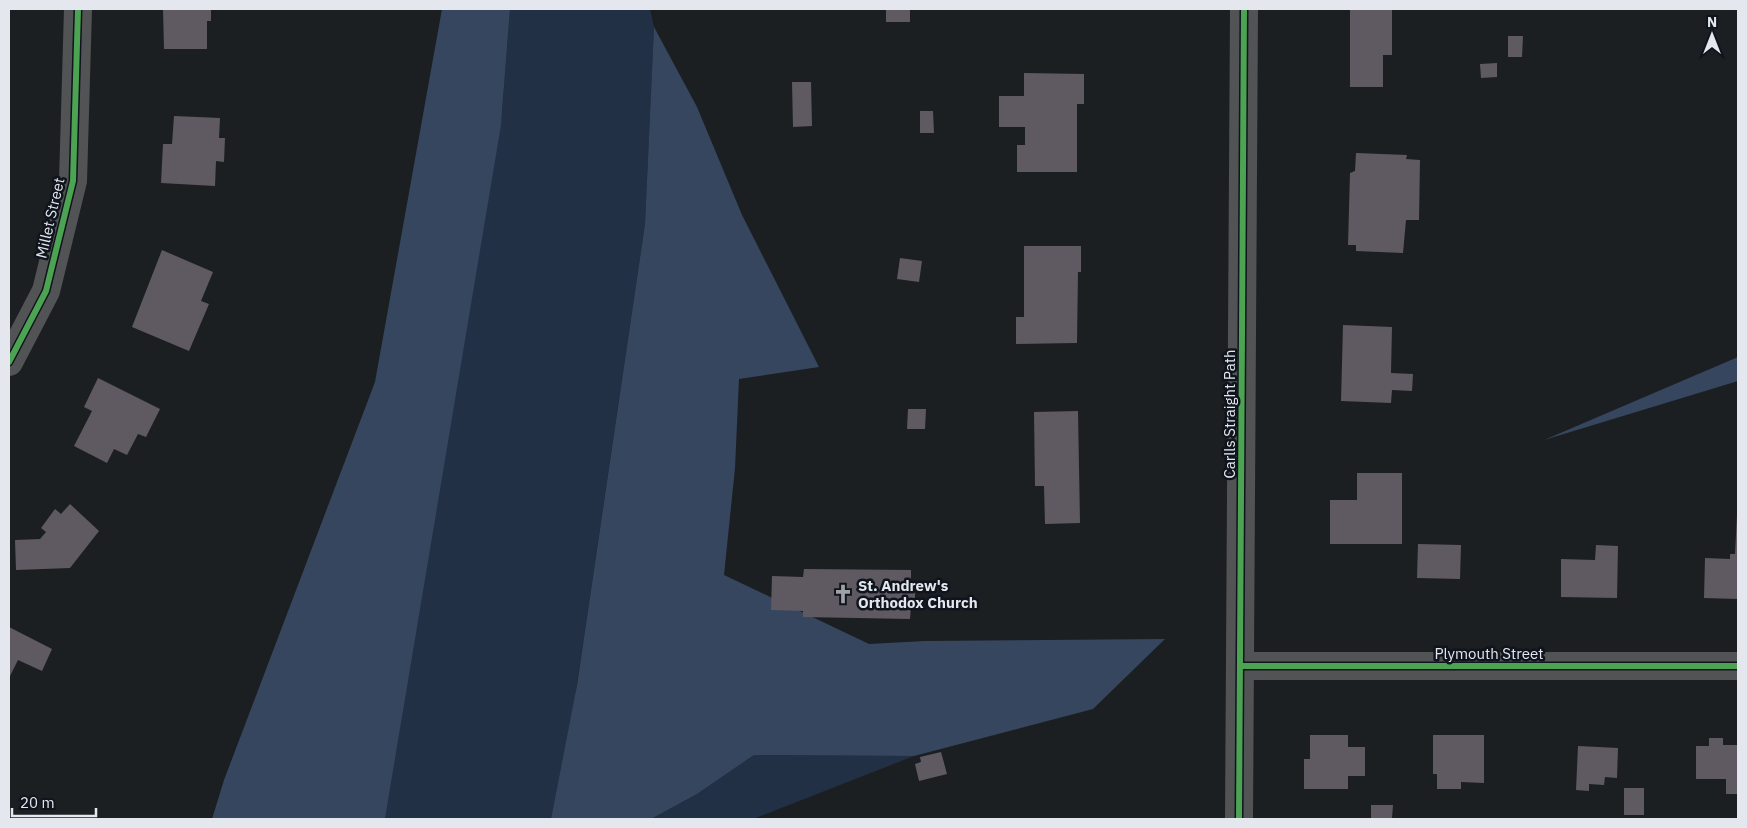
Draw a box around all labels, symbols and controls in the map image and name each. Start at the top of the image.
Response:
north arrow [1687,10,1737,60]
text: N [1707,13,1717,31]
street label: Millet Street [31,176,69,260]
street label: Carlls Straight Path [1220,350,1239,478]
place label: St. Andrew's Orthodox Church [858,576,978,612]
church icon: St. Andrew's Orthodox Church [832,583,854,605]
street label: Plymouth Street [1435,644,1544,663]
scale bar [12,786,96,818]
text: 20 m [20,793,55,812]

